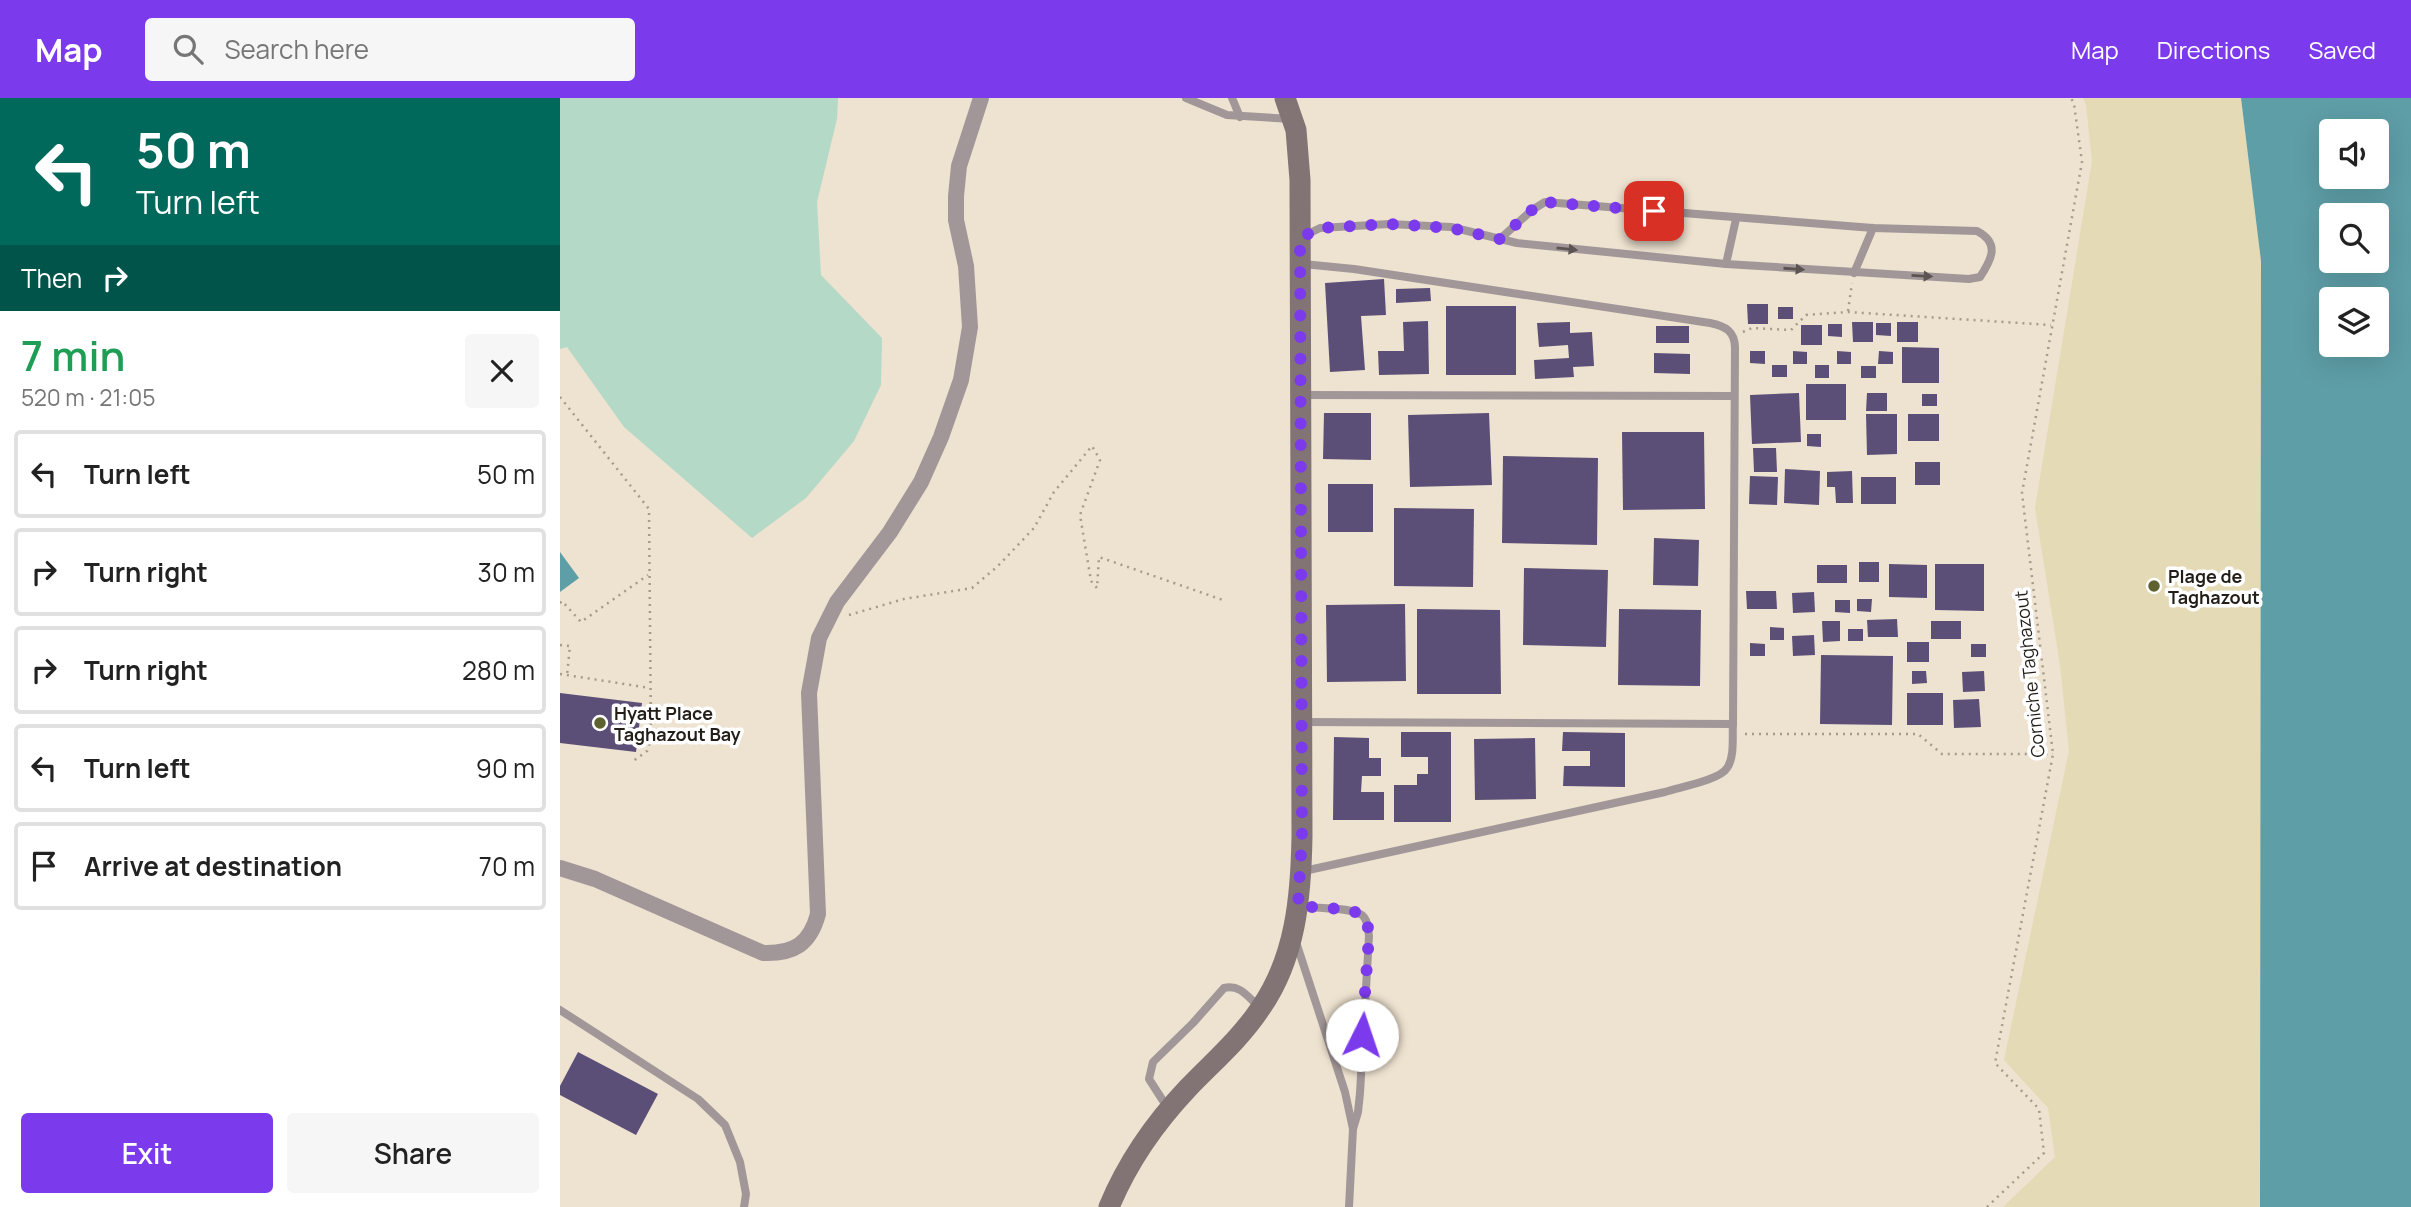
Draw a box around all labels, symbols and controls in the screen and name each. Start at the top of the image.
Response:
search box [145,18,635,81]
text: Map [35,27,103,72]
icon: search [169,30,207,68]
text: Search here [225,31,369,67]
text: Map [2071,33,2119,66]
text: Directions [2157,33,2270,66]
text: Saved [2308,33,2376,66]
text: 50 m [136,116,251,183]
map controls [2319,119,2389,357]
button: sound [2319,119,2389,189]
icon: left [21,126,112,217]
text: Turn left [136,180,260,224]
pin [1624,181,1684,241]
icon: arrive [1635,192,1673,230]
button: search [2319,203,2389,273]
one-way arrow [1556,243,1578,254]
icon: right [96,259,134,297]
text: Then [21,260,82,296]
one-way arrow [1783,264,1805,275]
one-way arrow [1911,271,1933,282]
button: layers [2319,287,2389,357]
text: 7 min [21,326,125,384]
button: close [465,334,539,408]
text: 520 m · 21:05 [21,381,156,413]
icon: left [25,455,63,493]
text: Turn left [84,456,191,492]
text: 50 m [477,456,535,492]
icon: right [25,553,63,591]
text: Turn right [84,554,208,590]
text: 30 m [478,554,535,590]
place label: Plage de Taghazout [2168,564,2260,609]
marker: Plage de Taghazout [2146,578,2162,594]
street label: Corniche Taghazout [2008,589,2050,759]
icon: right [25,651,63,689]
text: Turn right [84,652,208,688]
text: 280 m [462,652,535,688]
place label: Hyatt Place Taghazout Bay [614,701,741,746]
marker: Hyatt Place Taghazout Bay [592,715,608,731]
icon: left [25,749,63,787]
text: Turn left [84,750,191,786]
text: 90 m [476,750,535,786]
icon: arrive [25,847,63,885]
text: Arrive at destination [84,848,342,884]
text: 70 m [479,848,535,884]
position arrow [1325,998,1399,1072]
button: Exit [21,1113,273,1193]
button: Share [287,1113,539,1193]

